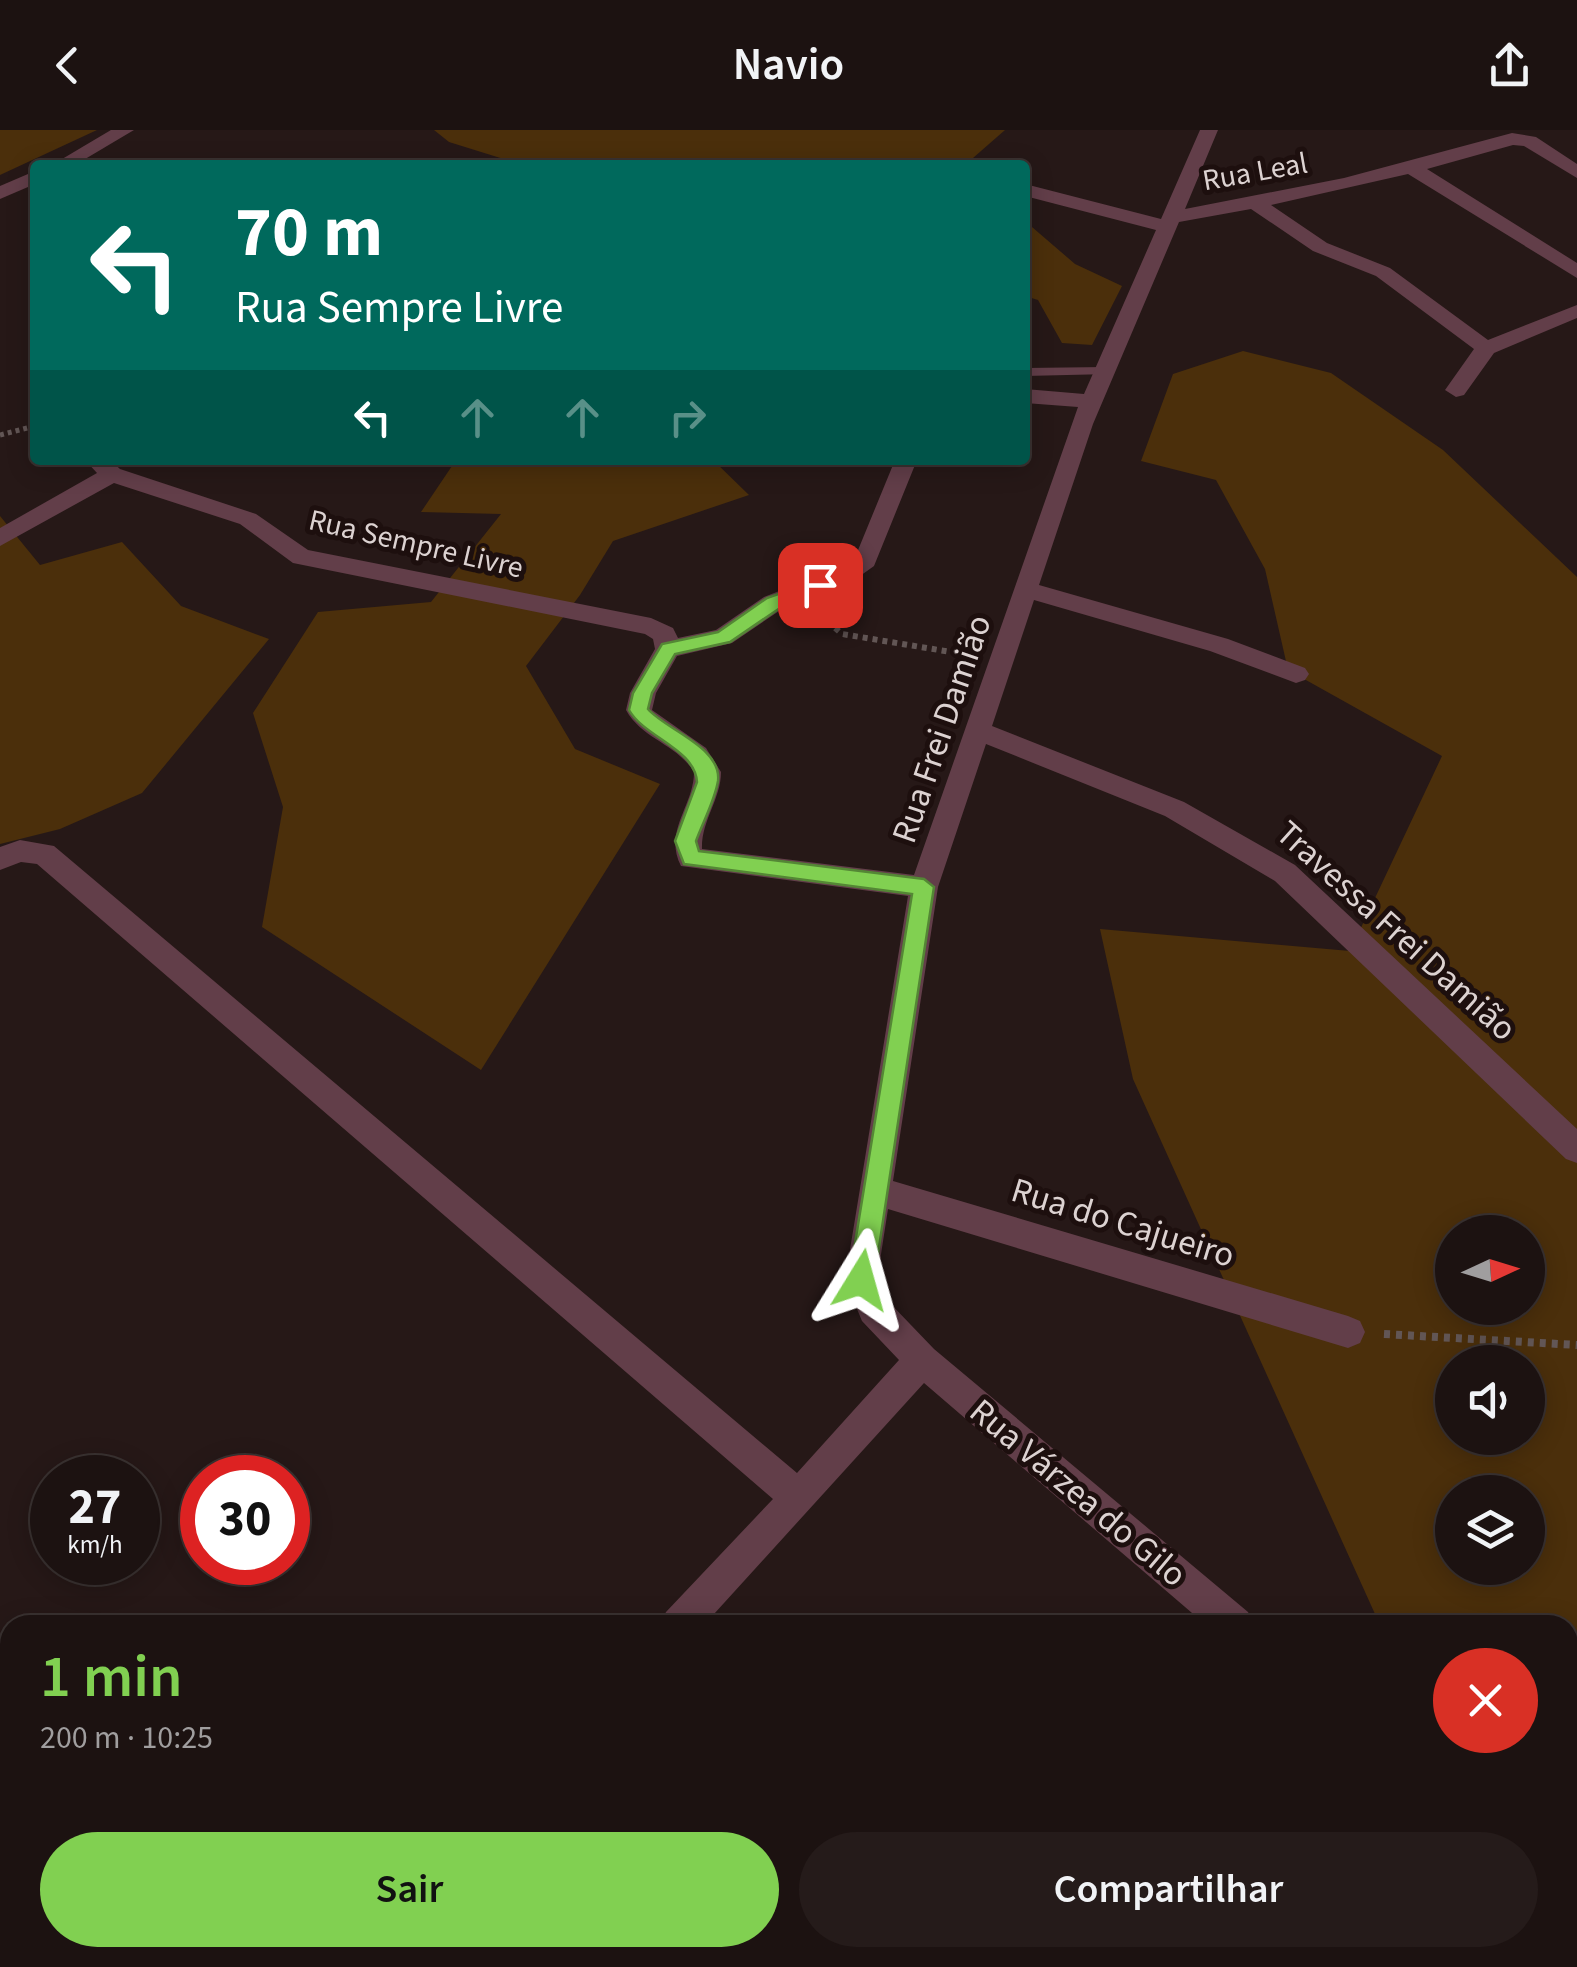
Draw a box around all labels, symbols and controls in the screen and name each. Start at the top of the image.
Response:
text: Navio [733,33,844,97]
icon: back [40,38,95,93]
icon: share [1482,38,1537,93]
street label: Rua Leal [1199,142,1311,202]
text: 70 m [235,183,383,283]
icon: left [70,200,200,330]
text: Rua Sempre Livre [235,276,563,340]
icon: left [345,390,400,445]
icon: ahead [450,390,505,445]
icon: ahead [555,390,610,445]
icon: right [660,390,715,445]
street label: Rua Sempre Livre [305,498,527,590]
pin [778,543,863,628]
icon: arrive [793,558,848,613]
street label: Rua Frei Damião [880,608,1004,850]
street label: Travessa Frei Damião [1265,809,1527,1053]
street label: Rua do Cajueiro [1005,1165,1241,1281]
north arrow [1435,1215,1545,1325]
map controls [1435,1215,1545,1585]
position arrow [809,1228,913,1332]
button: sound [1435,1345,1545,1455]
street label: Rua Várzea do Gilo [958,1387,1198,1599]
speed limit sign: 30 [180,1455,310,1585]
text: 27 [69,1472,121,1543]
button: layers [1435,1475,1545,1585]
text: km/h [67,1527,123,1563]
text: 1 min [40,1635,183,1720]
button: close [1433,1648,1538,1753]
text: 200 m · 10:25 [40,1715,213,1761]
button: Sair [40,1832,779,1947]
button: Compartilhar [799,1832,1538,1947]

